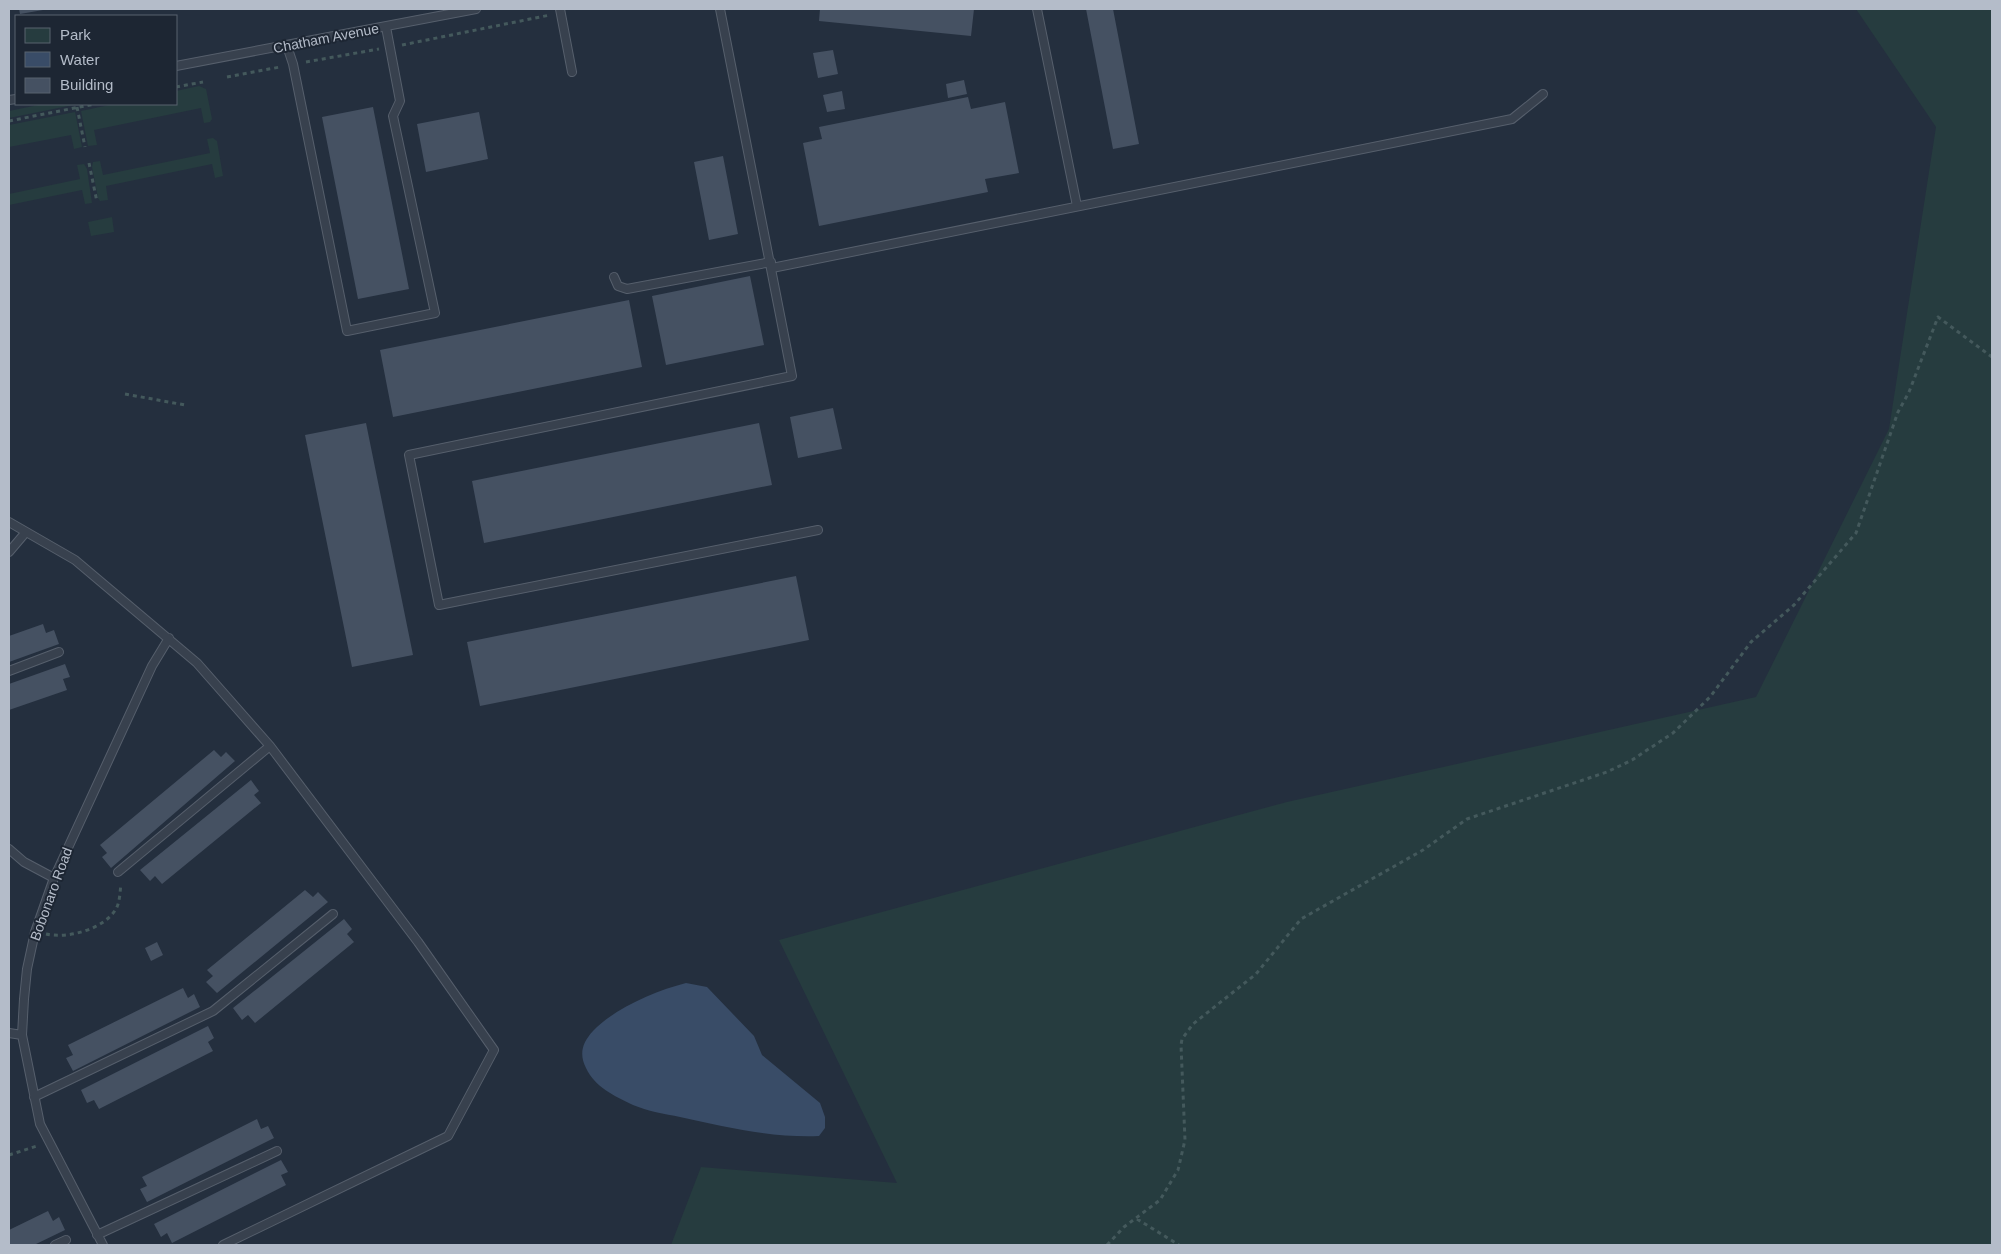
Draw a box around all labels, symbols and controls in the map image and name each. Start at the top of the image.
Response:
legend [15,15,178,105]
street label: Chatham Avenue [272,20,380,56]
text: Park [60,26,91,43]
text: Water [60,51,99,68]
text: Building [60,76,113,93]
street label: Bobonaro Road [27,845,75,943]

